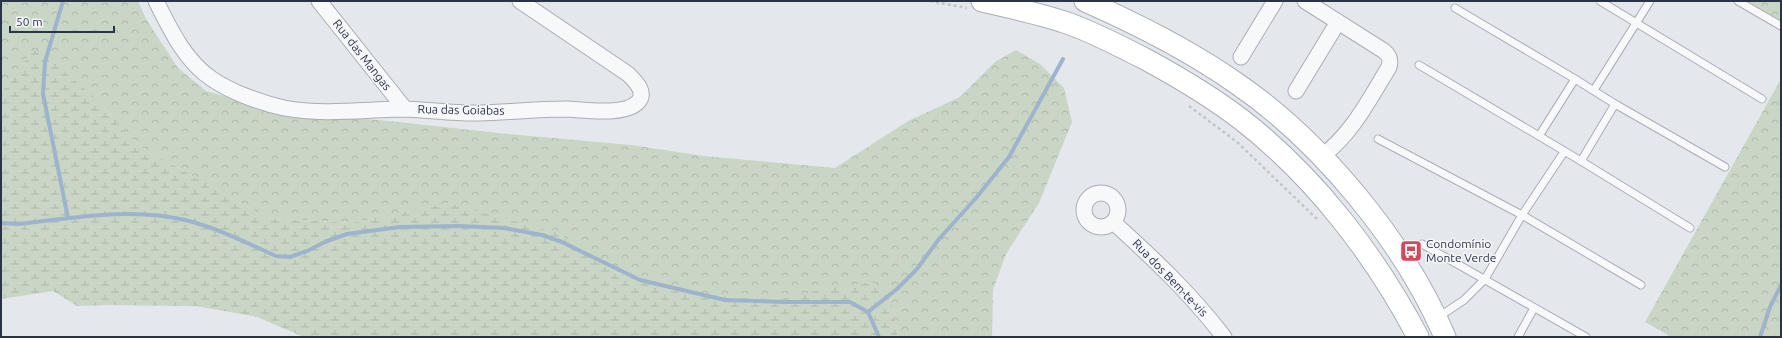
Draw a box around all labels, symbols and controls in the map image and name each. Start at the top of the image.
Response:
scale bar [10,8,114,34]
text: 50 m [16,15,43,28]
street label: Rua das Mangas [331,17,394,93]
street label: Rua das Goiabas [417,102,505,117]
street label: Rua dos Bem-te-vis [1130,236,1210,319]
place label: Condomínio Monte Verde [1426,237,1496,264]
bus stop icon: Condomínio Monte Verde [1398,238,1424,264]

